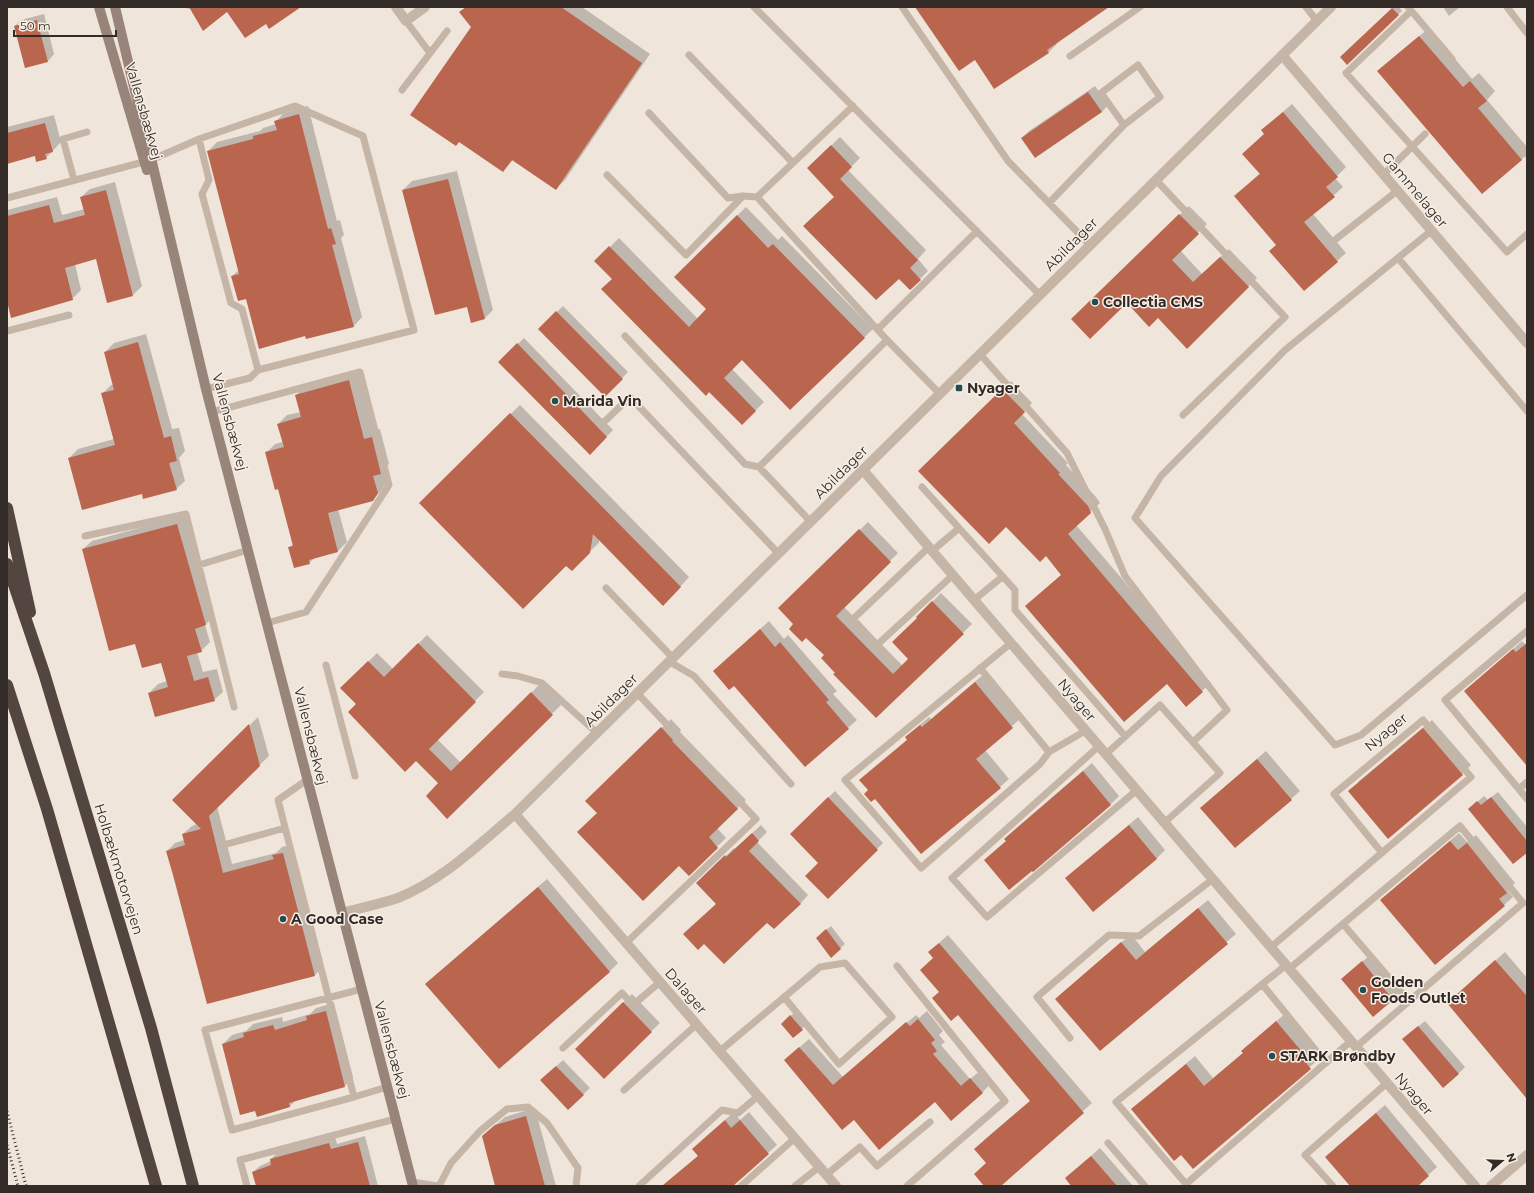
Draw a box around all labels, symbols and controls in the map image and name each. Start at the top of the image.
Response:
scale bar [14,12,116,38]
text: 50 m [20,18,51,33]
street label: Vallensbækvej [122,60,166,162]
street label: Gammelager [1378,149,1452,232]
street label: Abildager [1040,213,1102,275]
place label: Collectia CMS [1103,293,1203,311]
marker: Collectia CMS [1090,297,1100,307]
street label: Vallensbækvej [208,371,252,473]
place label: Nyager [967,379,1020,397]
marker: Nyager [954,383,964,393]
place label: Marida Vin [563,392,642,410]
marker: Marida Vin [550,396,560,406]
street label: Abildager [810,441,872,503]
street label: Abildager [580,669,642,731]
street label: Nyager [1054,675,1100,725]
street label: Vallensbækvej [290,685,332,787]
street label: Nyager [1361,709,1411,755]
street label: Holbækmotorvejen [90,801,148,937]
place label: A Good Case [290,910,384,928]
marker: A Good Case [278,914,288,924]
street label: Dalager [661,964,711,1018]
place label: Golden Foods Outlet [1371,973,1466,1007]
marker: Golden Foods Outlet [1358,985,1368,995]
street label: Vallensbækvej [370,999,414,1101]
place label: STARK Brøndby [1280,1047,1396,1065]
marker: STARK Brøndby [1267,1051,1277,1061]
street label: Nyager [1391,1069,1437,1119]
north arrow [1482,1141,1522,1181]
text: N [1503,1151,1520,1164]

